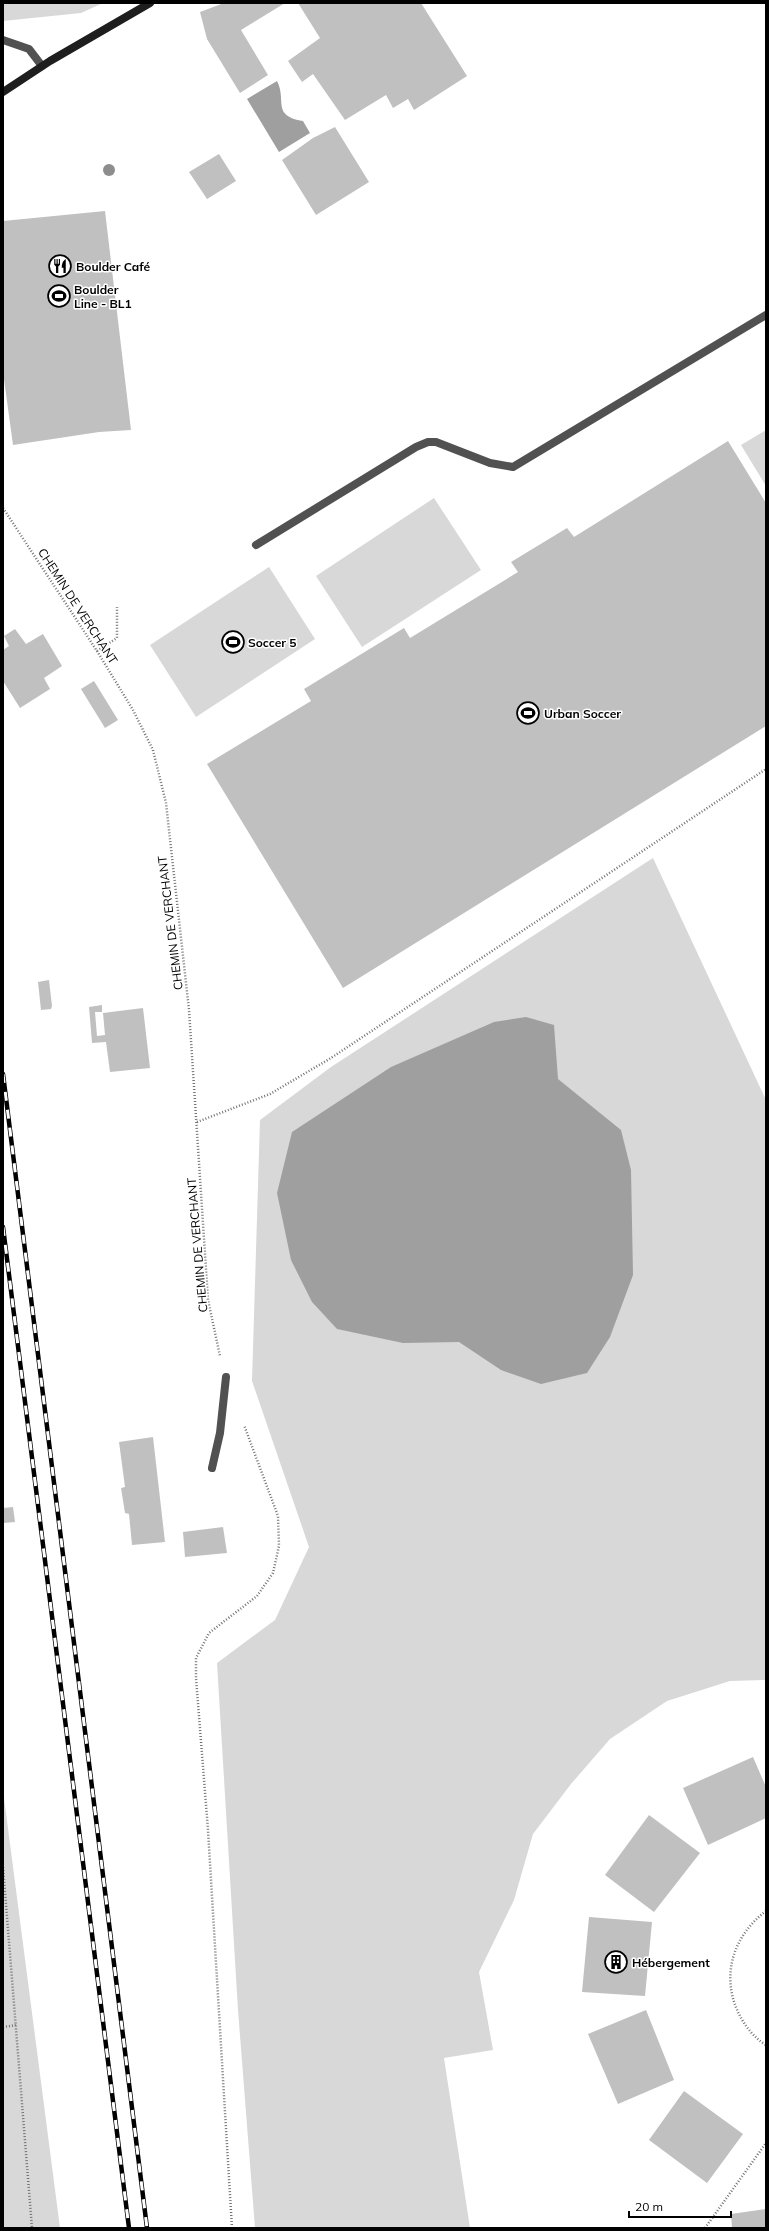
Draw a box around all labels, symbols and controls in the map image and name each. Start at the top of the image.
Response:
restaurant icon: Boulder Café [47,253,73,279]
place label: Boulder Café [76,259,150,274]
place label: Boulder Line - BL1 [74,282,132,311]
sports icon: Boulder Line - BL1 [46,283,72,309]
street label: CHEMIN DE VERCHANT [35,545,122,667]
sports icon: Soccer 5 [220,629,246,655]
place label: Soccer 5 [248,635,296,650]
sports icon: Urban Soccer [515,700,541,726]
place label: Urban Soccer [544,706,621,721]
street label: CHEMIN DE VERCHANT [154,854,186,991]
street label: CHEMIN DE VERCHANT [184,1176,210,1313]
building icon: Hébergement [603,1949,629,1975]
place label: Hébergement [632,1955,710,1970]
scale bar [629,2193,731,2219]
text: 20 m [635,2199,663,2214]

